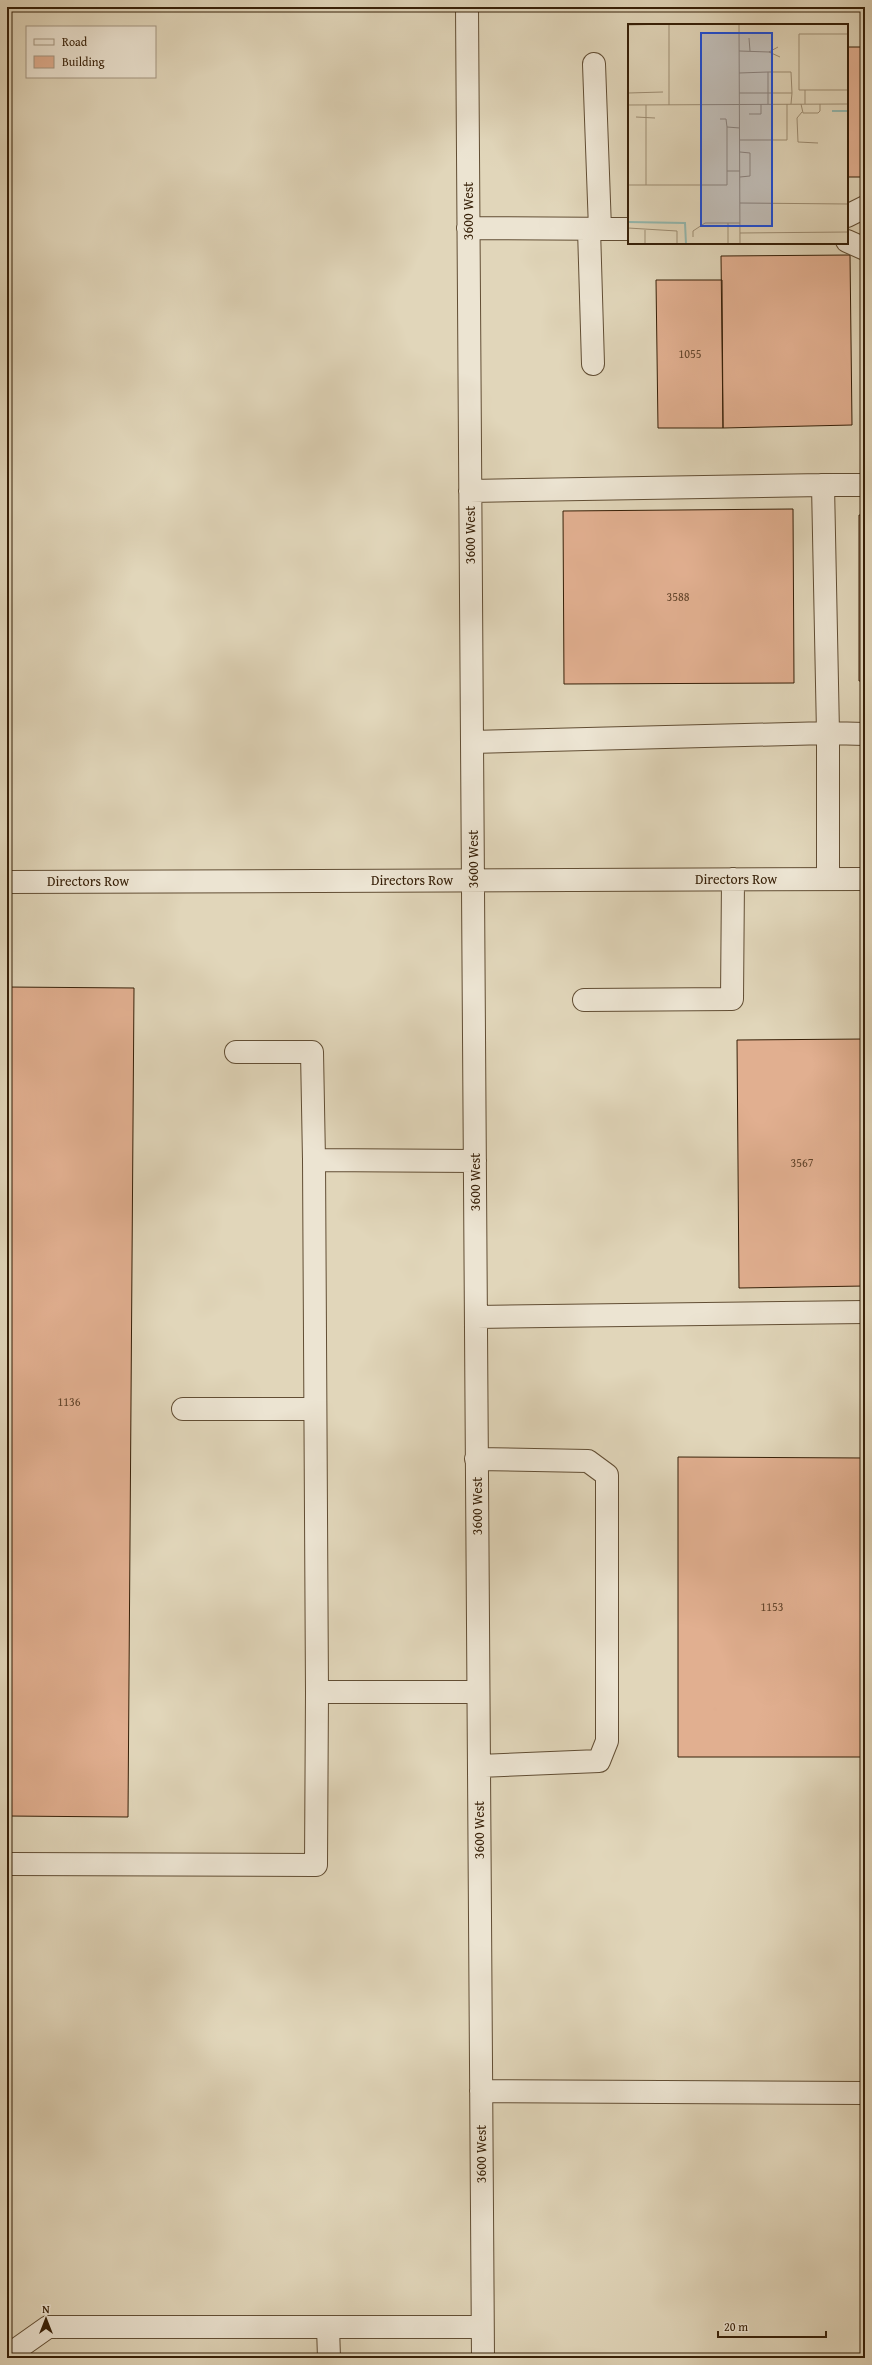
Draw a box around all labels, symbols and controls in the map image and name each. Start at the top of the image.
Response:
inset map [628,24,848,244]
legend [26,26,156,78]
text: Road [62,33,88,50]
text: Building [62,53,105,70]
street label: 3600 West [458,182,478,240]
house number: 1055 [678,345,702,362]
street label: 3600 West [460,506,480,564]
house number: 3588 [666,588,690,605]
street label: 3600 West [463,830,483,888]
street label: Directors Row [695,869,777,889]
street label: Directors Row [371,870,453,890]
street label: Directors Row [47,871,129,891]
street label: 3600 West [465,1153,485,1211]
house number: 3567 [790,1154,814,1171]
house number: 1136 [57,1393,81,1410]
street label: 3600 West [467,1477,487,1535]
house number: 1153 [760,1598,784,1615]
street label: 3600 West [469,1801,489,1859]
street label: 3600 West [471,2125,491,2183]
north arrow [26,2299,66,2339]
text: N [42,2301,50,2317]
scale bar [718,2313,826,2339]
text: 20 m [724,2318,748,2335]

